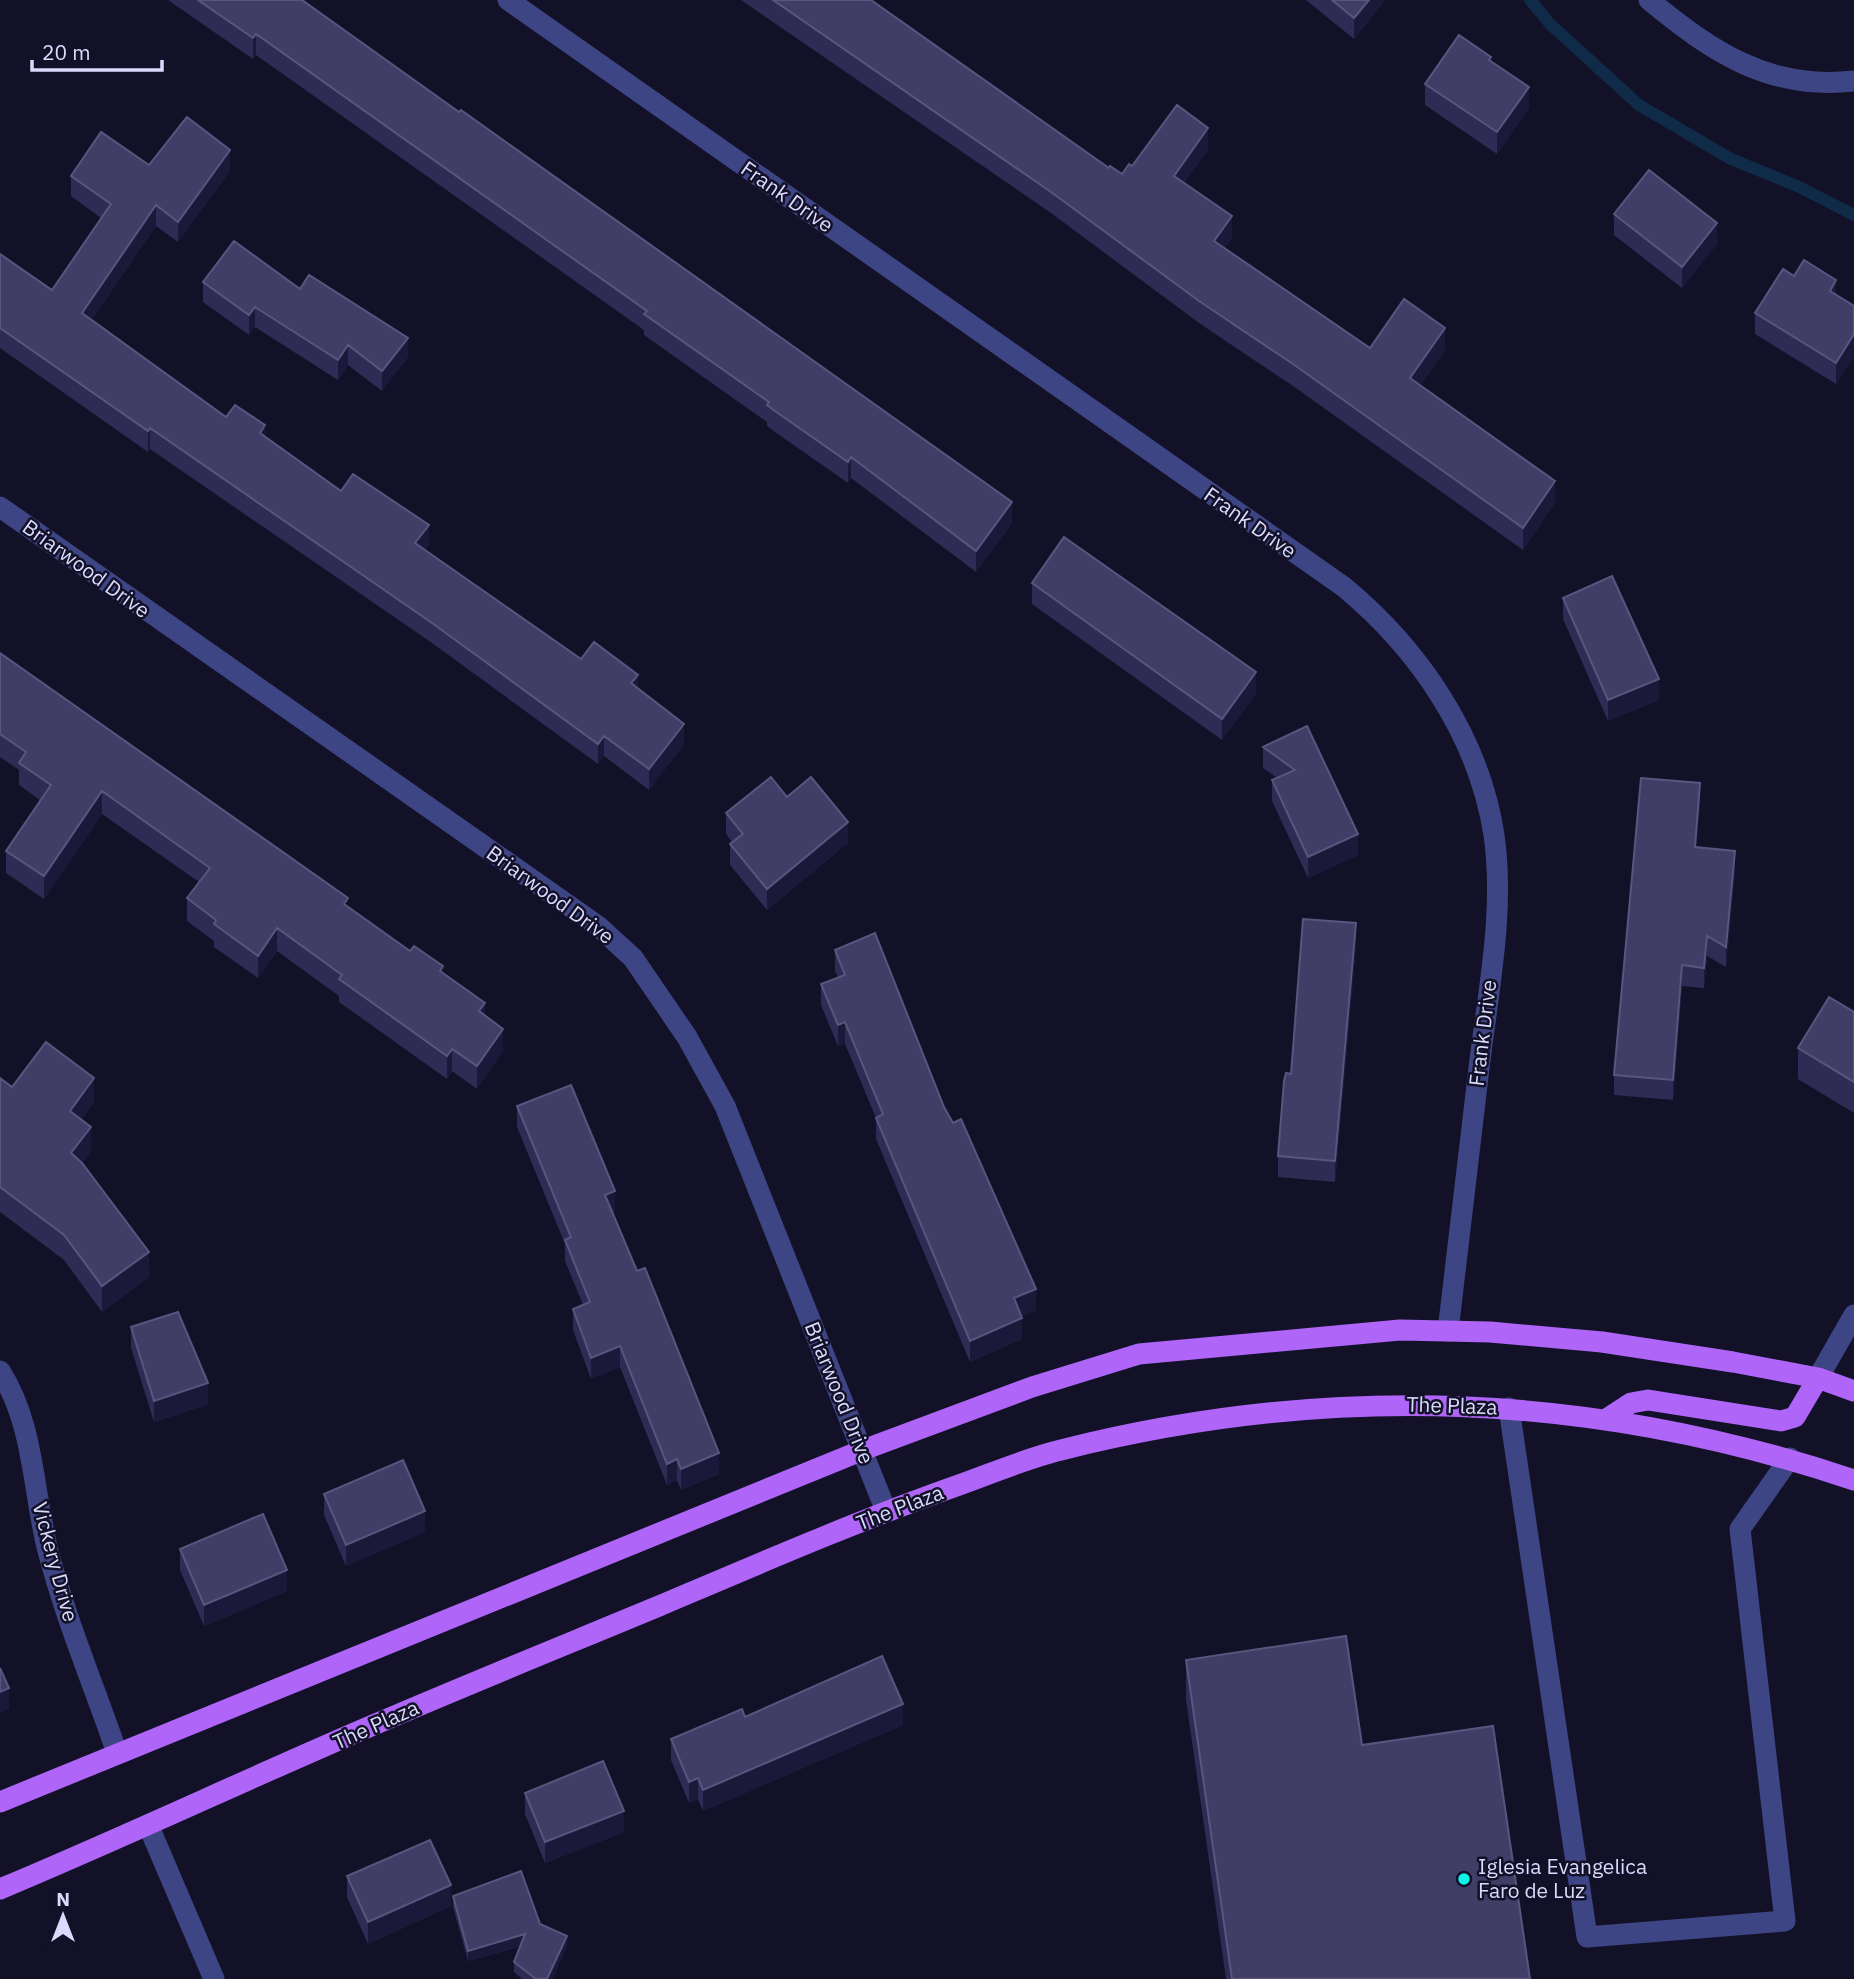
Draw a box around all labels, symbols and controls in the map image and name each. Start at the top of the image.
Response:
scale bar [32,28,161,72]
text: 20 m [42,38,91,66]
street label: Frank Drive [736,154,839,238]
street label: Frank Drive [1199,480,1302,564]
street label: Briarwood Drive [17,512,156,624]
street label: Briarwood Drive [481,838,620,950]
street label: Frank Drive [1462,978,1502,1088]
street label: Briarwood Drive [799,1317,881,1468]
street label: The Plaza [1406,1389,1498,1421]
street label: The Plaza [852,1478,947,1536]
street label: Vickery Drive [27,1499,85,1625]
street label: The Plaza [328,1693,423,1755]
place label: Iglesia Evangelica Faro de Luz [1478,1852,1647,1904]
marker: Iglesia Evangelica Faro de Luz [1456,1871,1472,1887]
north arrow [28,1881,98,1951]
text: N [56,1887,70,1911]

